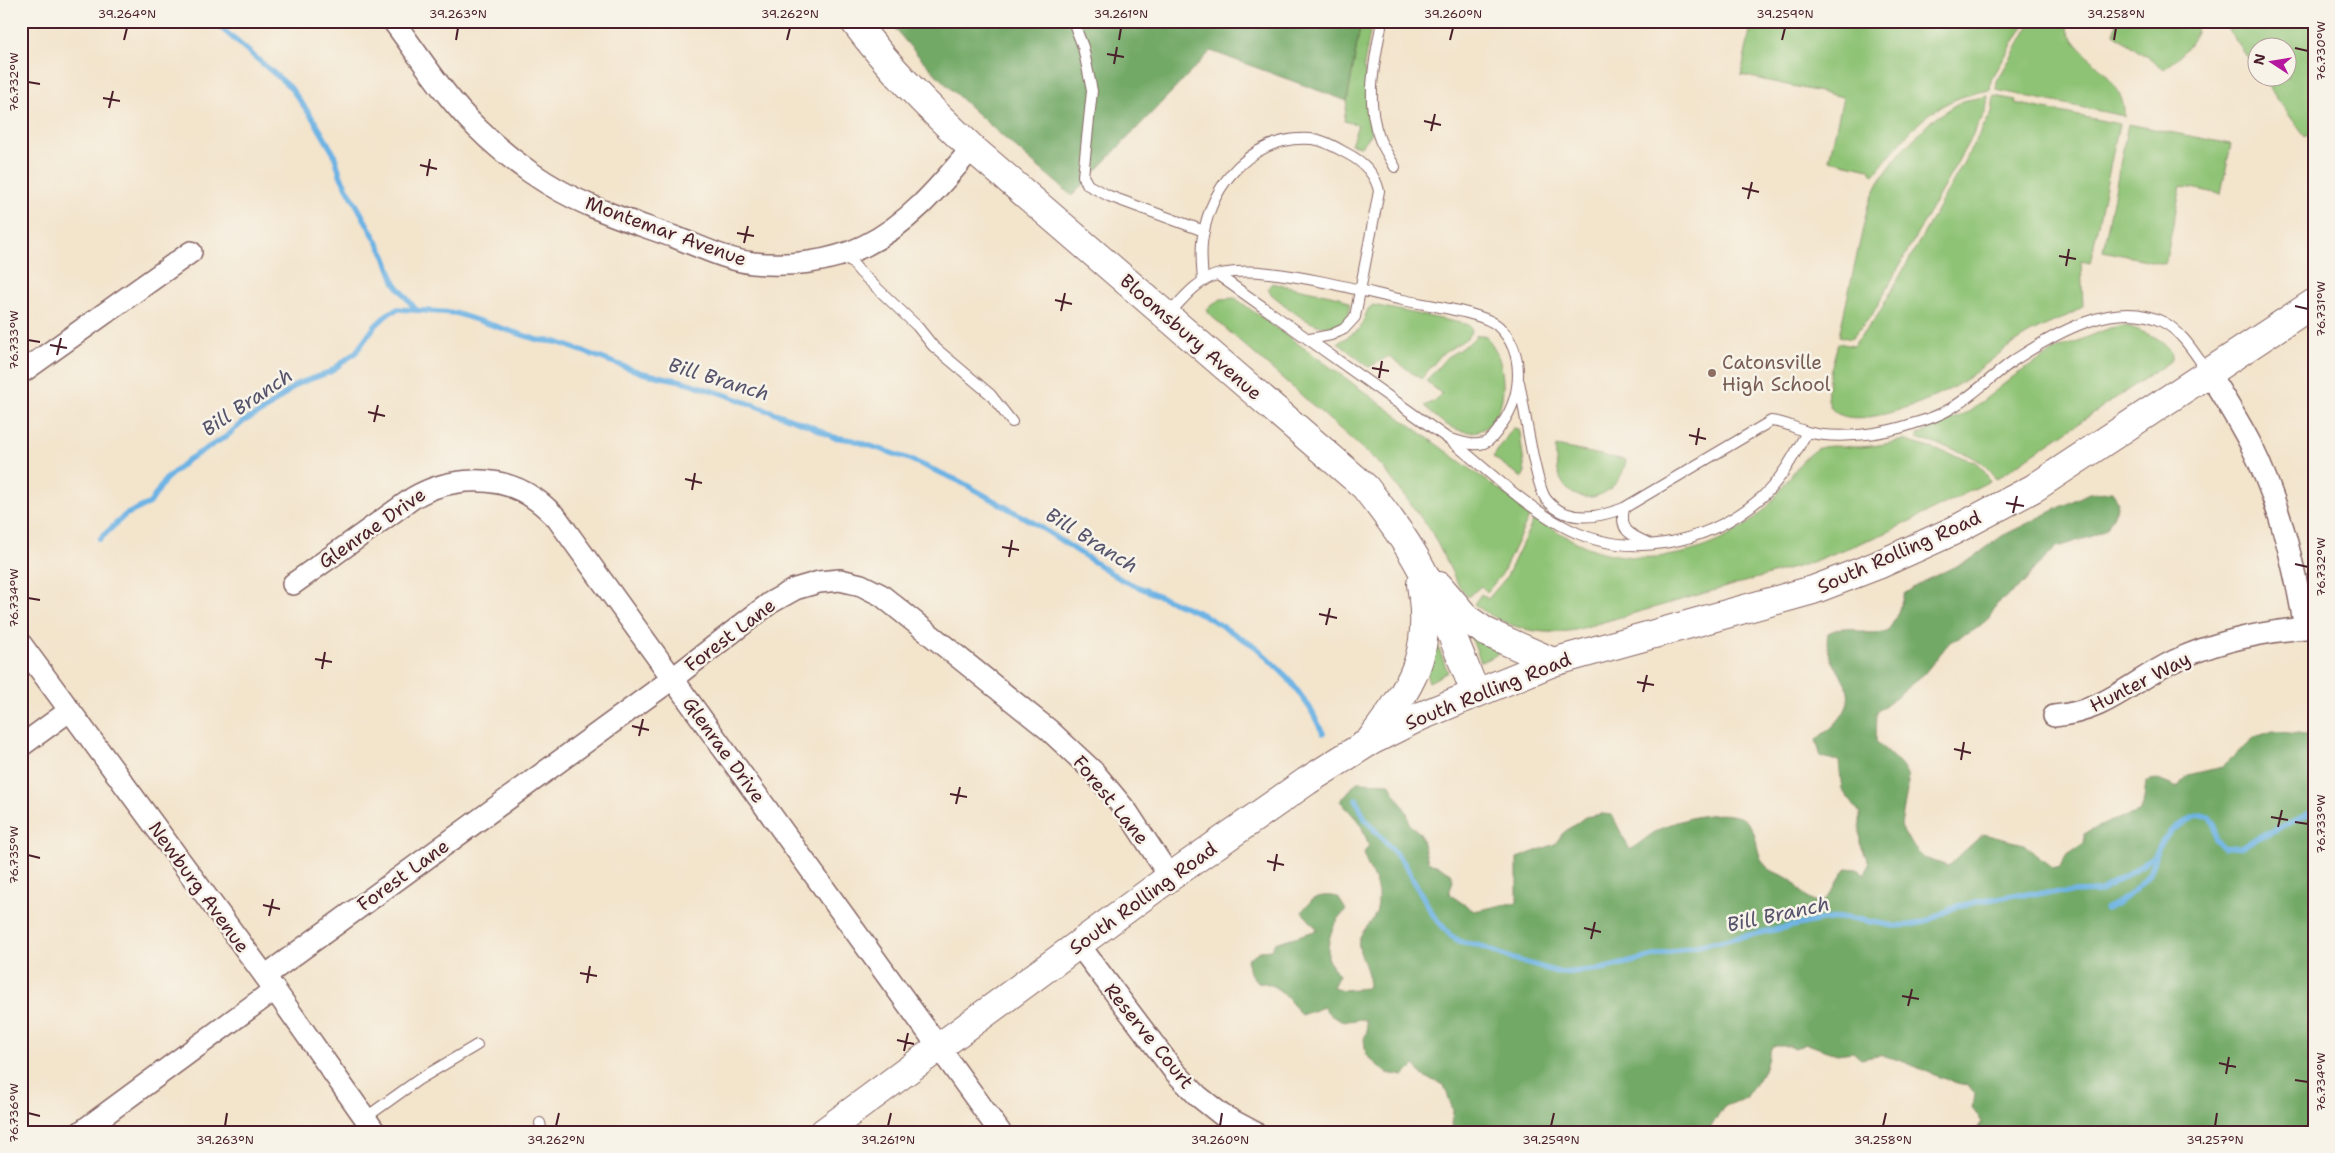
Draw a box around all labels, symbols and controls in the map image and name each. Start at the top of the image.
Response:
text: 39.264°N [98,6,156,22]
text: 39.263°N [429,6,487,22]
text: 39.262°N [761,6,819,22]
text: 39.261°N [1094,6,1148,22]
text: 39.260°N [1424,6,1482,22]
text: 39.259°N [1756,6,1814,22]
text: 39.258°N [2087,6,2145,22]
text: 76.730°W [2313,21,2329,81]
north arrow [2248,38,2298,88]
text: 76.732°W [6,52,22,112]
text: N [2249,52,2269,67]
street label: Montemar Avenue [582,190,750,272]
street label: Bloomsbury Avenue [1115,268,1267,406]
text: 76.731°W [2313,281,2329,337]
text: 76.733°W [6,310,22,370]
place label: Catonsville High School [1722,350,1831,397]
water label: Bill Branch [665,351,773,407]
water label: Bill Branch [197,362,297,442]
marker: Catonsville High School [1706,367,1718,379]
street label: Glenrae Drive [314,482,430,574]
water label: Bill Branch [1041,501,1143,579]
street label: South Rolling Road [1813,505,1985,599]
text: 76.732°W [2313,537,2329,597]
text: 76.734°W [6,568,22,628]
street label: Forest Lane [679,593,781,677]
street label: South Rolling Road [1401,646,1575,736]
street label: Hunter Way [2085,646,2195,718]
street label: Glenrae Drive [677,692,771,808]
street label: Forest Lane [1067,750,1155,850]
text: 76.733°W [2313,794,2329,854]
street label: Newburg Avenue [143,816,255,958]
text: 76.735°W [6,826,22,884]
street label: Forest Lane [352,833,454,917]
street label: South Rolling Road [1064,836,1222,960]
water label: Bill Branch [1724,890,1832,938]
street label: Reserve Court [1099,978,1199,1094]
text: 76.734°W [2313,1052,2329,1112]
text: 76.736°W [6,1083,22,1143]
text: 39.263°N [196,1132,254,1148]
text: 39.262°N [527,1132,585,1148]
text: 39.261°N [861,1132,915,1148]
text: 39.260°N [1191,1132,1249,1148]
text: 39.259°N [1522,1132,1580,1148]
text: 39.258°N [1854,1132,1912,1148]
text: 39.257°N [2186,1132,2244,1148]

